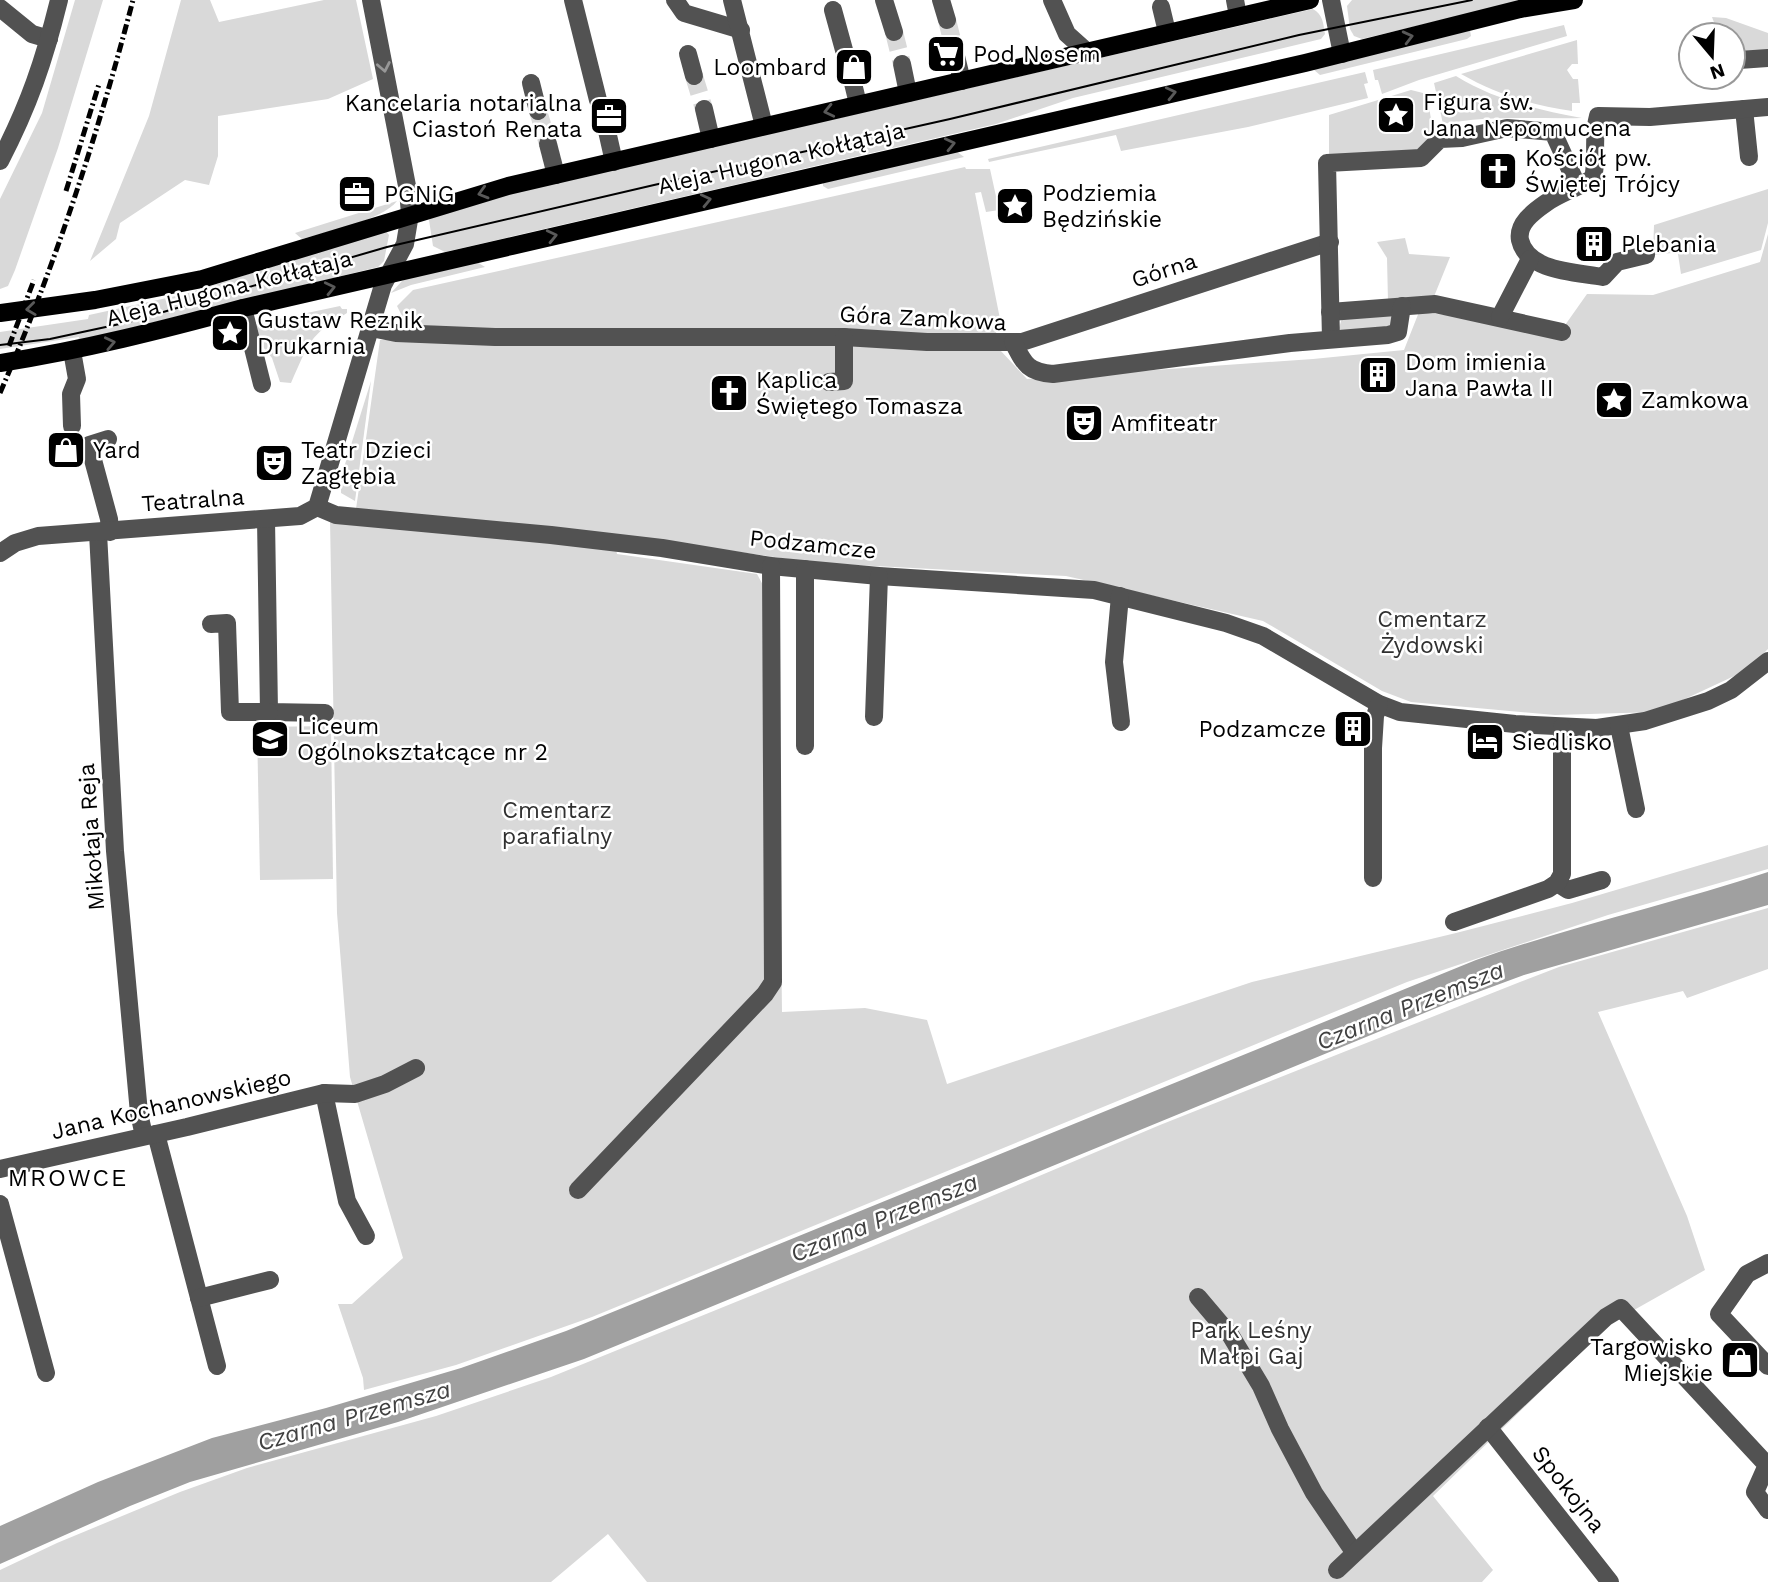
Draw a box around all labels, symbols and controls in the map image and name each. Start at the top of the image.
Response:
north arrow [1677,21,1747,91]
one-way arrow [1402,31,1414,45]
supermarket icon: Pod Nosem [925,33,967,75]
place label: Pod Nosem [973,41,1101,68]
shop icon: Loombard [833,46,875,88]
place label: Loombard [713,54,827,81]
text: N [1707,58,1728,85]
one-way arrow [376,61,391,73]
one-way arrow [1165,86,1177,101]
place label: Figura św. Jana Nepomucena [1423,89,1631,142]
place label: Kancelaria notarialna Ciastoń Renata [345,90,582,143]
place icon: Figura św. Jana Nepomucena [1375,94,1417,136]
office icon: Kancelaria notarialna Ciastoń Renata [588,95,630,137]
one-way arrow [823,103,835,117]
street label: Aleja Hugona Kołłątaja [655,117,907,200]
one-way arrow [944,137,956,152]
place label: Kościół pw. Świętej Trójcy [1525,145,1680,198]
church icon: Kościół pw. Świętej Trójcy [1477,150,1519,192]
office icon: PGNiG [336,173,378,215]
place label: Podziemia Będzińskie [1042,180,1162,233]
place label: PGNiG [384,181,454,208]
one-way arrow [478,184,490,199]
place icon: Podziemia Będzińskie [994,185,1036,227]
one-way arrow [700,194,712,208]
building icon: Plebania [1573,223,1615,265]
one-way arrow [546,230,558,244]
place label: Plebania [1621,231,1716,258]
street label: Aleja Hugona Kołłątaja [103,245,355,332]
street label: Górna [1128,247,1200,294]
one-way arrow [324,281,336,296]
one-way arrow [26,301,37,316]
street label: Góra Zamkowa [839,301,1007,336]
place label: Gustaw Reznik Drukarnia [257,307,423,360]
place icon: Gustaw Reznik Drukarnia [209,312,251,354]
one-way arrow [104,337,116,352]
place label: Dom imienia Jana Pawła II [1405,349,1553,402]
building icon: Dom imienia Jana Pawła II [1357,354,1399,396]
place label: Kaplica Świętego Tomasza [756,367,963,420]
church icon: Kaplica Świętego Tomasza [708,372,750,414]
place icon: Zamkowa [1593,379,1635,421]
place label: Zamkowa [1641,387,1748,414]
theatre icon: Amfiteatr [1063,402,1105,444]
place label: Amfiteatr [1111,410,1218,437]
shop icon: Yard [45,429,87,471]
place label: Yard [93,437,141,464]
place label: Teatr Dzieci Zagłębia [301,437,432,490]
theatre icon: Teatr Dzieci Zagłębia [253,442,295,484]
street label: Teatralna [141,483,245,518]
street label: Podzamcze [748,524,878,565]
park label: Cmentarz Żydowski [1377,606,1487,659]
building icon: Podzamcze [1332,708,1374,750]
place label: Liceum Ogólnokształcące nr 2 [297,713,548,766]
place label: Podzamcze [1198,716,1326,743]
school or university icon: Liceum Ogólnokształcące nr 2 [249,718,291,760]
hotel icon: Siedlisko [1464,721,1506,763]
place label: Siedlisko [1512,729,1612,756]
street label: Mikołaja Reja [73,762,110,911]
park label: Cmentarz parafialny [502,797,612,850]
water label: Czarna Przemsza [1312,956,1508,1056]
street label: Jana Kochanowskiego [48,1064,294,1145]
district label: MROWCE [8,1164,128,1192]
water label: Czarna Przemsza [786,1168,982,1268]
park label: Park Leśny Małpi Gaj [1190,1317,1312,1370]
place label: Targowisko Miejskie [1590,1334,1713,1387]
shop icon: Targowisko Miejskie [1719,1339,1761,1381]
water label: Czarna Przemsza [254,1375,454,1457]
street label: Spokojna [1526,1441,1611,1538]

